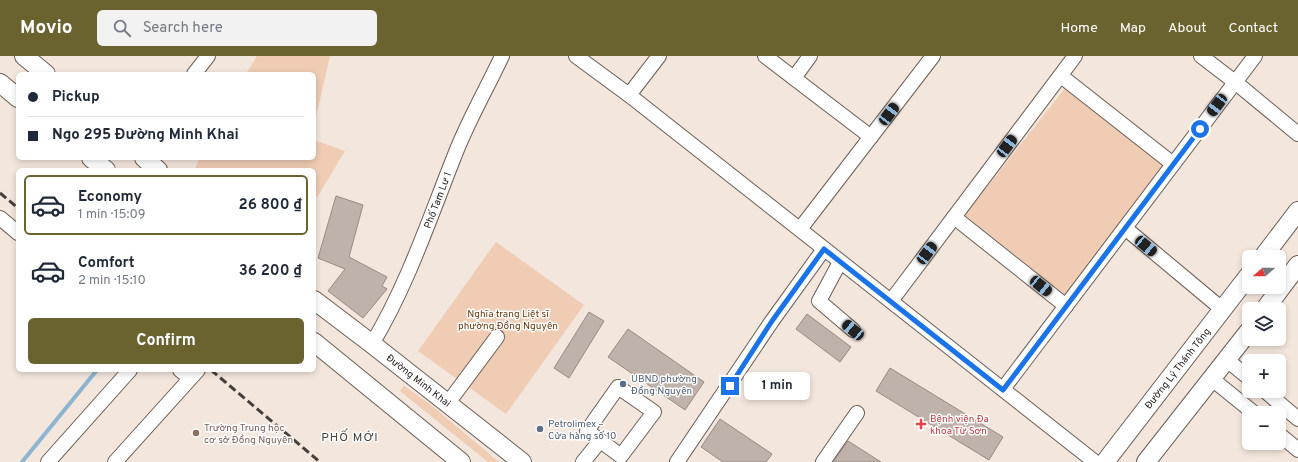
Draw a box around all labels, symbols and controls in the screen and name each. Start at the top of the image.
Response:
search box [97,10,377,46]
text: Movio [20,16,73,40]
icon: search [111,17,133,39]
text: Search here [143,19,223,38]
text: Home [1061,20,1098,37]
text: Map [1120,20,1146,37]
text: About [1168,20,1207,37]
text: Contact [1229,20,1278,37]
text: Pickup [52,88,100,107]
car [1205,92,1229,118]
car [877,101,901,127]
route start [1191,120,1209,138]
text: Ngo 295 Đường Minh Khai [52,126,239,145]
car [995,133,1019,159]
street label: Phố Tam Lư 1 [422,170,455,231]
icon: car [30,187,66,223]
text: Economy [78,188,142,207]
text: 26 800 ₫ [238,196,302,215]
text: 1 min · 15:09 [78,207,146,223]
car [1133,234,1159,258]
car [915,240,939,266]
north arrow [1242,250,1286,294]
map controls [1242,250,1286,450]
icon: car [30,253,66,289]
text: Comfort [78,254,135,273]
text: 36 200 ₫ [239,262,302,281]
text: 2 min · 15:10 [78,273,146,289]
car [1028,274,1054,298]
button: layers [1242,302,1286,346]
park label: Nghĩa trang Liệt sĩ phường Đồng Nguyên [458,308,558,333]
button: Confirm [28,318,304,364]
car [840,318,866,342]
street label: Đường Lý Thánh Tông [1143,326,1214,412]
street label: Đường Minh Khai [383,352,453,410]
button: + [1242,354,1286,398]
callout: 1 min [744,372,810,400]
place label: UBND phường Đồng Nguyên [631,373,697,398]
route end [721,377,739,395]
text: 1 min [761,378,793,394]
marker: UBND phường Đồng Nguyên [618,379,628,389]
button: − [1242,406,1286,450]
place label: Bệnh viện Đa khoa Từ Sơn [930,413,989,438]
place label: Petrolimex – Cửa hàng số 10 [548,418,616,443]
marker: Bệnh viện Đa khoa Từ Sơn [915,418,927,430]
place label: Trường Trung học cơ sở Đồng Nguyên [204,422,293,447]
marker: Petrolimex – Cửa hàng số 10 [535,424,545,434]
marker: Trường Trung học cơ sở Đồng Nguyên [191,428,201,438]
district label: PHỐ MỚI [321,428,379,446]

